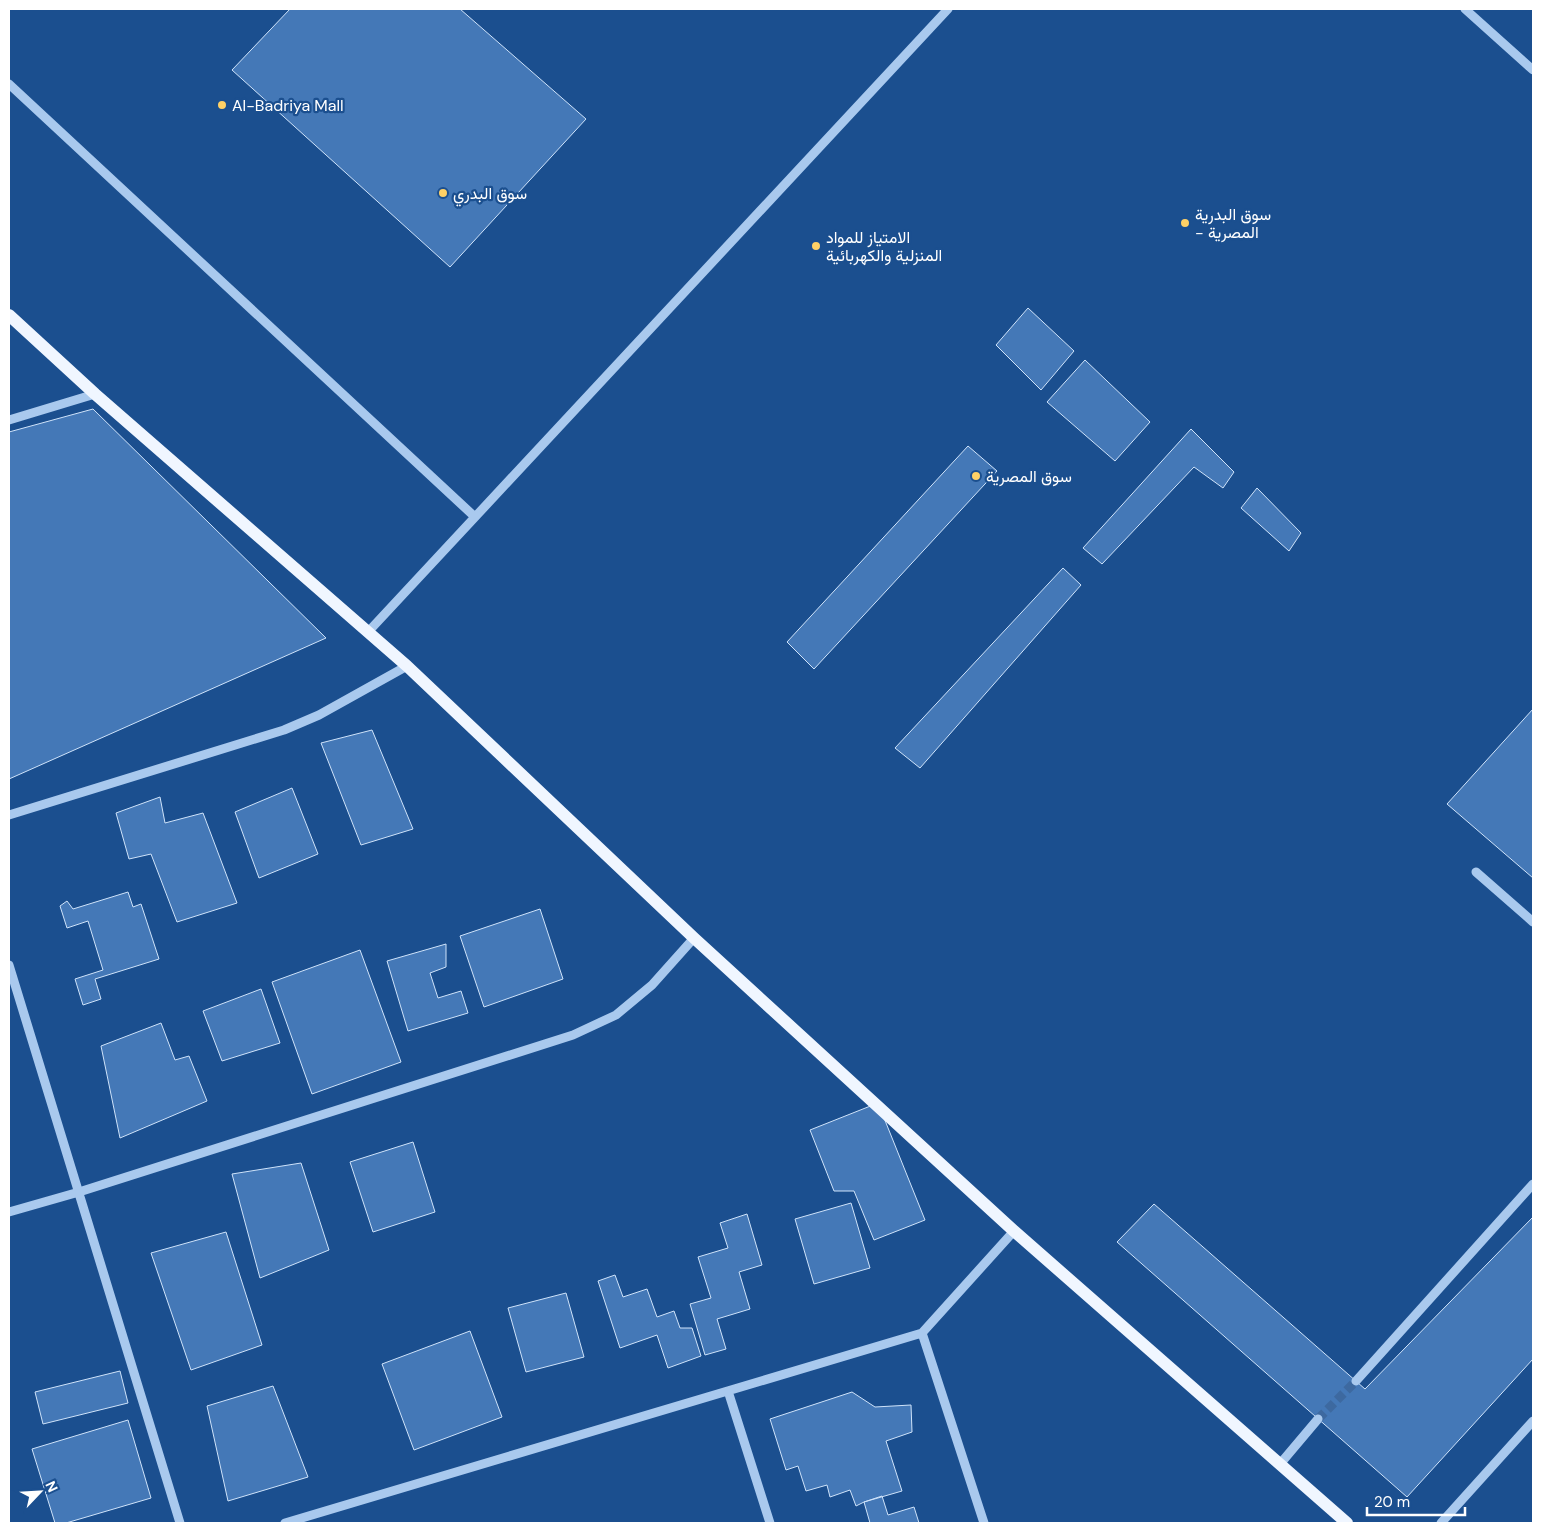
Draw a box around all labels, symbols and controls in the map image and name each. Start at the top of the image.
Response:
place label: Al-Badriya Mall [232,95,344,116]
marker: Al-Badriya Mall [216,99,228,111]
place label: سوق البدري [453,183,527,207]
marker: سوق البدري [437,187,449,199]
place label: سوق البدرية - المصرية [1195,204,1271,243]
marker: سوق البدرية - المصرية [1179,217,1191,229]
place label: الامتياز للمواد المنزلية والكهربائية [826,227,942,266]
marker: الامتياز للمواد المنزلية والكهربائية [810,240,822,252]
place label: سوق المصرية [986,466,1072,487]
marker: سوق المصرية [970,470,982,482]
north arrow [15,1467,65,1517]
text: N [41,1478,62,1495]
scale bar [1367,1484,1464,1516]
text: 20 m [1374,1492,1410,1512]

